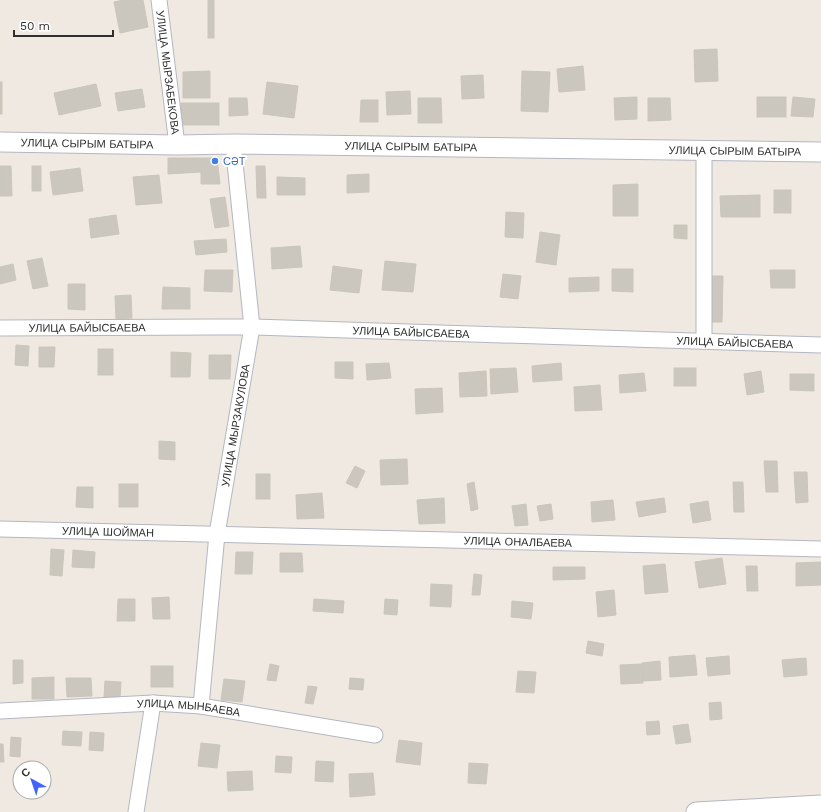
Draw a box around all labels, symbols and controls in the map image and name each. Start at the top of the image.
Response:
street label: УЛИЦА МЫРЗАБЕКОВА [154,10,182,136]
scale bar [14,12,113,38]
text: 50 m [20,19,50,33]
street label: УЛИЦА СЫРЫМ БАТЫРА [21,136,154,151]
street label: УЛИЦА СЫРЫМ БАТЫРА [345,139,478,154]
street label: УЛИЦА СЫРЫМ БАТЫРА [669,143,802,158]
place label: СƏТ [223,155,246,168]
marker: СƏТ [210,156,220,166]
street label: УЛИЦА БАЙЫСБАЕВА [29,321,146,334]
street label: УЛИЦА БАЙЫСБАЕВА [352,324,470,340]
street label: УЛИЦА БАЙЫСБАЕВА [676,334,794,351]
street label: УЛИЦА МЫРЗАКУЛОВА [219,362,252,488]
street label: УЛИЦА ШОЙМАН [62,524,154,539]
street label: УЛИЦА ОНАЛБАЕВА [464,534,573,549]
street label: УЛИЦА МЫНБАЕВА [137,696,242,719]
north arrow [12,760,52,800]
text: С [19,765,33,780]

